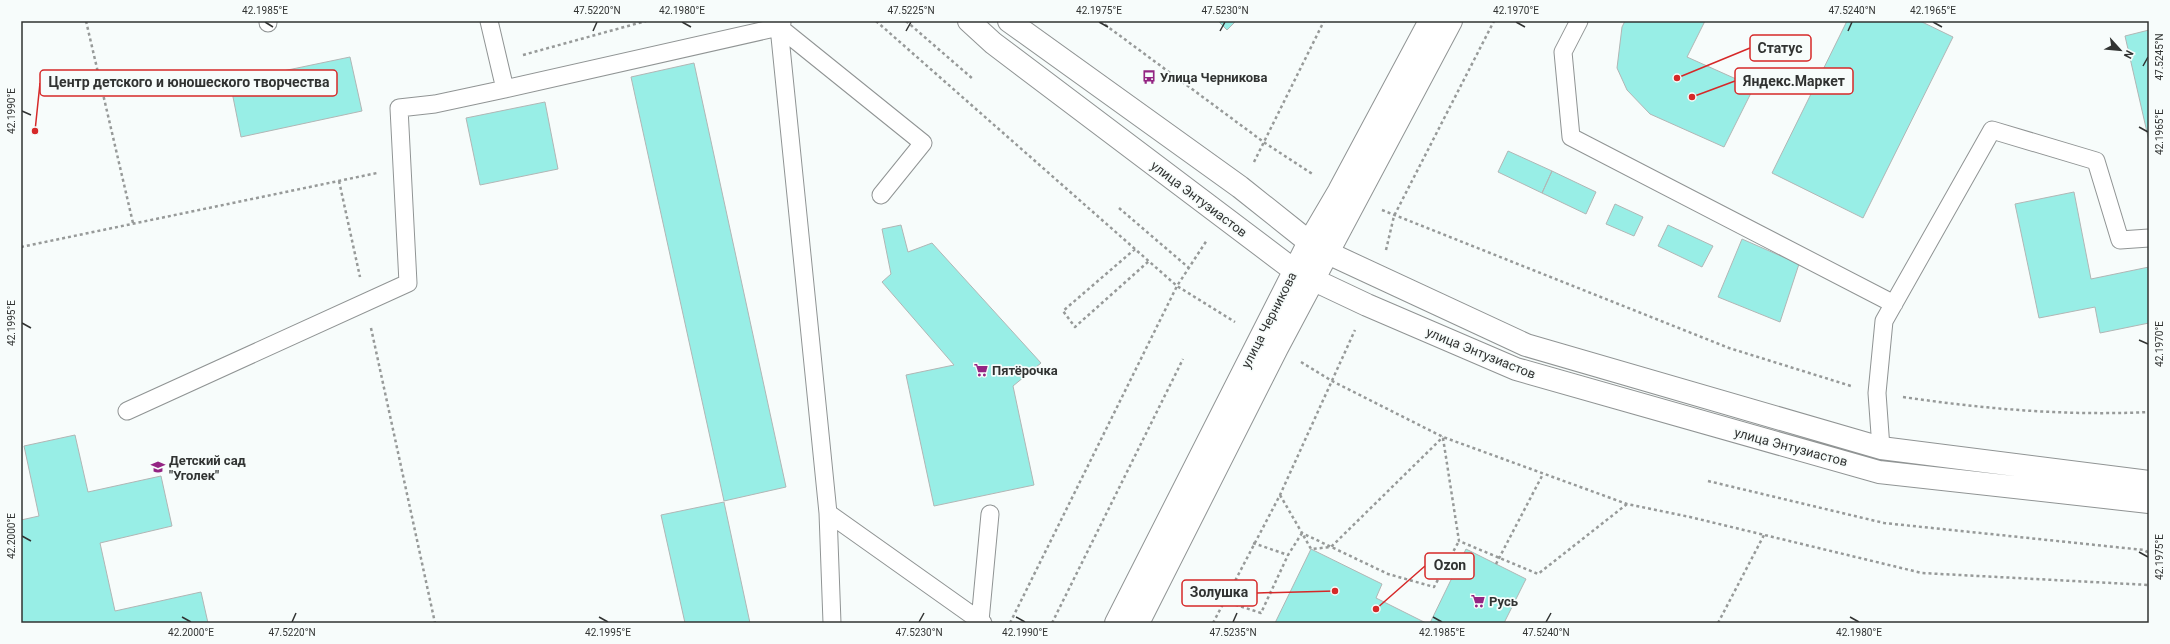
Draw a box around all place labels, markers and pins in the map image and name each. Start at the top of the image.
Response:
callout: Статус [1750,35,1811,61]
callout: Яндекс.Маркет [1735,68,1853,94]
bus stop icon: Улица Черникова [1141,69,1157,85]
callout: Центр детского и юношеского творчества [40,70,337,96]
place label: Улица Черникова [1160,70,1267,85]
supermarket icon: Пятёрочка [973,362,989,378]
place label: Пятёрочка [992,363,1058,378]
place label: Детский сад "Уголек" [169,453,246,483]
school or university icon: Детский сад "Уголек" [150,459,166,475]
callout: Ozon [1425,553,1474,579]
callout: Золушка [1182,580,1257,606]
supermarket icon: Русь [1470,593,1486,609]
place label: Русь [1489,594,1518,609]

